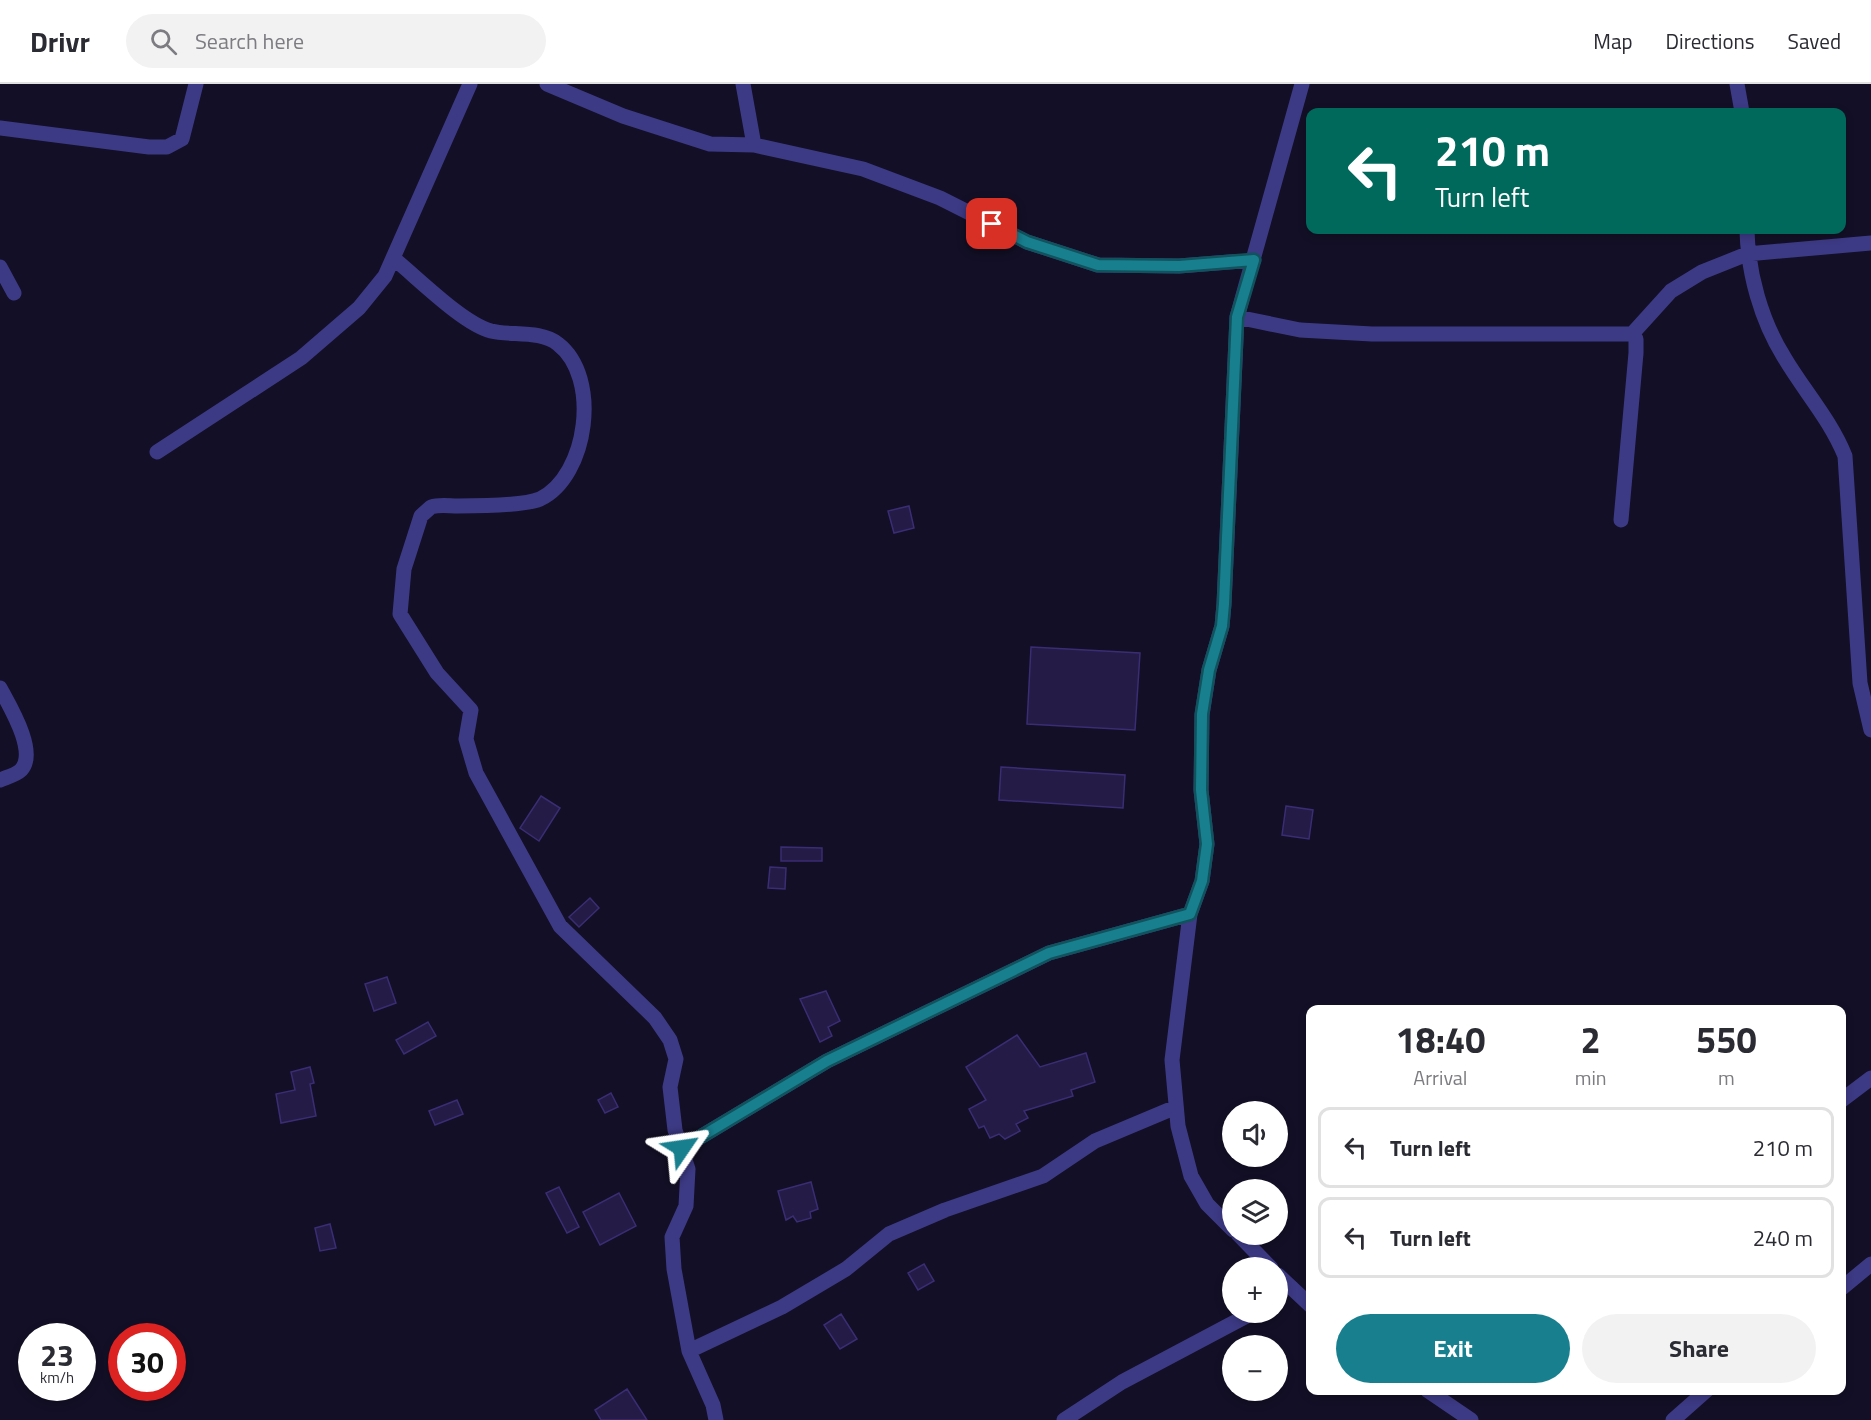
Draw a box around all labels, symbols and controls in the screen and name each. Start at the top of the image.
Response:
search box [126,14,546,68]
text: Drivr [30,20,90,63]
text: Search here [195,24,304,58]
icon: search [147,25,180,58]
text: Map [1593,25,1633,57]
text: Directions [1666,25,1755,57]
text: Saved [1788,25,1841,57]
text: 210 m [1435,118,1550,182]
icon: left [1336,132,1414,210]
text: Turn left [1435,176,1529,217]
pin [966,198,1017,249]
icon: arrive [975,207,1008,240]
text: 18:40 [1395,1012,1485,1067]
text: 2 [1581,1012,1601,1067]
text: 550 [1696,1012,1757,1067]
text: Arrival [1413,1062,1468,1093]
text: min [1575,1062,1607,1093]
text: m [1718,1062,1735,1093]
map controls [1222,1101,1288,1401]
button: sound [1222,1101,1288,1167]
position arrow [650,1116,714,1180]
icon: left [1339,1131,1372,1164]
text: Turn left [1390,1131,1471,1165]
text: 210 m [1753,1131,1813,1165]
button: layers [1222,1179,1288,1245]
icon: left [1339,1221,1372,1254]
text: Turn left [1390,1221,1471,1255]
text: 240 m [1753,1221,1813,1255]
button: + [1222,1257,1288,1323]
button: Exit [1336,1314,1570,1383]
button: Share [1582,1314,1816,1383]
speed limit sign: 30 [108,1323,186,1401]
text: 23 [40,1332,74,1378]
button: − [1222,1335,1288,1401]
text: km/h [40,1366,74,1389]

